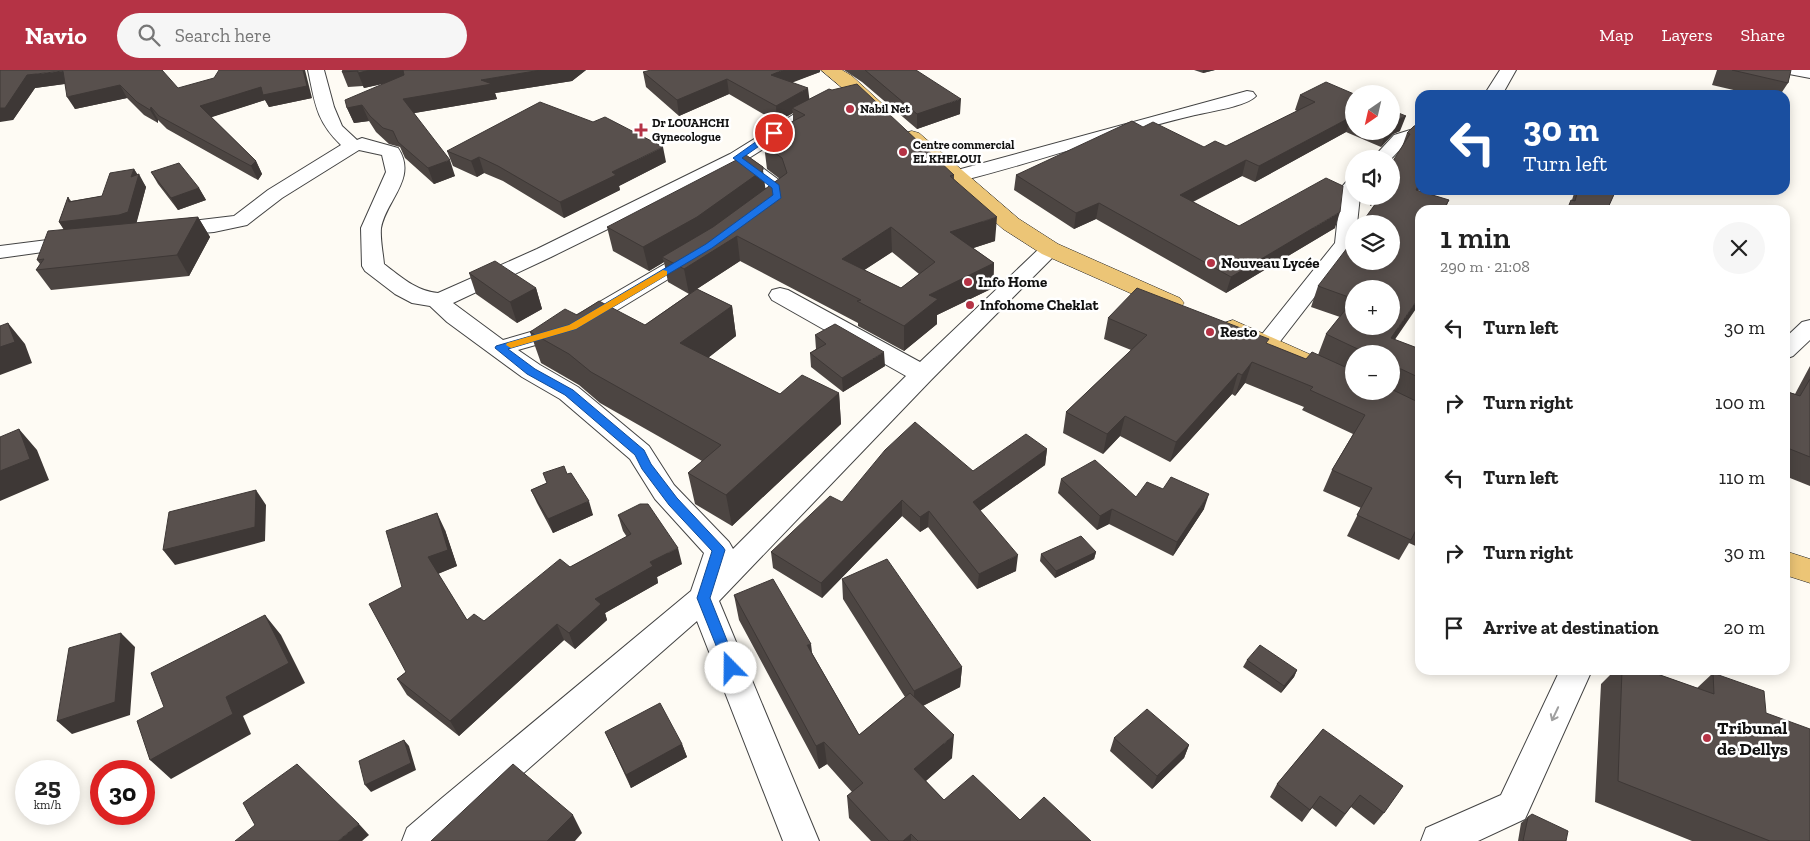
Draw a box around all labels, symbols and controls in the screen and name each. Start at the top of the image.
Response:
search box [117,13,467,58]
text: Navio [25,21,87,50]
icon: search [135,21,163,49]
text: Search here [175,24,271,47]
text: Map [1599,24,1634,46]
text: Layers [1662,24,1713,46]
text: Share [1741,24,1785,46]
north arrow [1345,85,1400,140]
map controls [1345,85,1400,400]
place label: Nabil Net [860,102,910,116]
marker: Nabil Net [844,103,856,115]
text: 30 m [1523,108,1599,150]
icon: left [1440,110,1505,175]
pin [753,112,795,154]
place label: Dr LOUAHCHI Gynecologue [652,116,729,144]
icon: arrive [760,119,788,147]
marker: Dr LOUAHCHI Gynecologue [634,123,648,137]
place label: Centre commercial EL KHELOUI [913,138,1015,166]
marker: Centre commercial EL KHELOUI [897,146,909,158]
button: sound [1345,150,1400,205]
text: Turn left [1523,150,1607,177]
button: layers [1345,215,1400,270]
text: 1 min [1440,220,1510,256]
button: close [1713,222,1765,274]
place label: Nouveau Lycée [1221,254,1320,272]
marker: Nouveau Lycée [1205,257,1217,269]
text: 290 m · 21:08 [1440,257,1530,276]
place label: Info Home [978,273,1047,291]
marker: Info Home [962,276,974,288]
button: + [1345,280,1400,335]
place label: Infohome Cheklat [980,296,1100,314]
marker: Infohome Cheklat [964,299,976,311]
icon: left [1440,314,1468,342]
text: Turn left [1483,316,1558,339]
text: 30 m [1724,316,1765,339]
place label: Resto [1220,323,1258,341]
marker: Resto [1204,326,1216,338]
button: − [1345,345,1400,400]
icon: right [1440,389,1468,417]
text: Turn right [1483,391,1573,414]
text: 100 m [1715,391,1765,414]
icon: left [1440,464,1468,492]
text: Turn left [1483,466,1558,489]
text: 110 m [1719,466,1765,489]
icon: right [1440,539,1468,567]
text: Turn right [1483,541,1573,564]
text: 30 m [1724,541,1765,564]
icon: arrive [1440,614,1468,642]
text: Arrive at destination [1483,616,1659,639]
text: 20 m [1724,616,1765,639]
position arrow [704,641,756,693]
one-way arrow [1550,706,1560,721]
place label: Tribunal de Dellys [1717,717,1788,760]
marker: Tribunal de Dellys [1701,732,1713,744]
speed limit sign: 30 [90,760,155,825]
text: 25 [34,771,61,801]
text: km/h [34,798,61,812]

